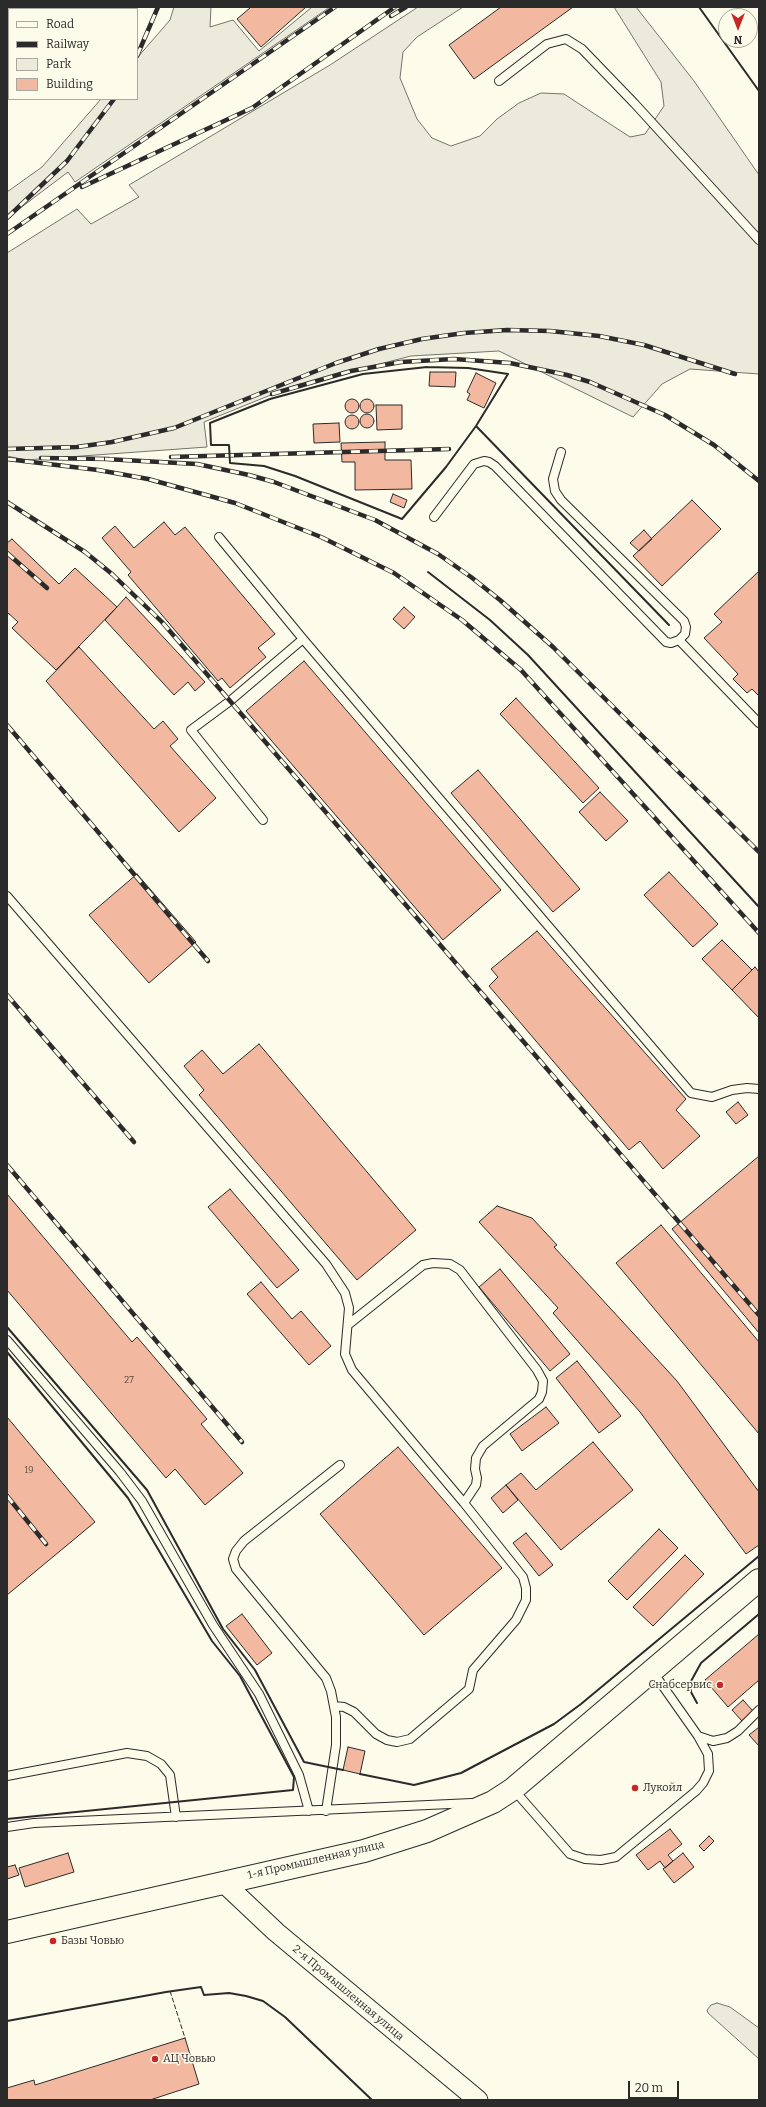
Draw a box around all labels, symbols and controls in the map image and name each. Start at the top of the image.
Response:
legend [8,8,138,100]
north arrow [718,8,758,48]
text: Road [46,17,74,31]
text: N [734,33,742,46]
text: Railway [46,37,89,51]
text: Park [46,57,71,71]
text: Building [46,77,93,91]
house number: 27 [124,1375,134,1385]
house number: 19 [25,1465,33,1475]
place label: Снабсервис [648,1678,712,1692]
marker: Снабсервис [715,1680,725,1690]
place label: Лукойл [643,1781,682,1795]
marker: Лукойл [630,1783,640,1793]
street label: 1-я Промышленная улица [246,1838,386,1882]
place label: Базы Човью [61,1934,124,1948]
marker: Базы Човью [48,1936,58,1946]
street label: 2-я Промышленная улица [290,1943,406,2043]
place label: АЦ Човью [163,2052,216,2066]
marker: АЦ Човью [150,2054,160,2064]
scale bar [630,2073,681,2099]
text: 20 m [635,2081,663,2095]

